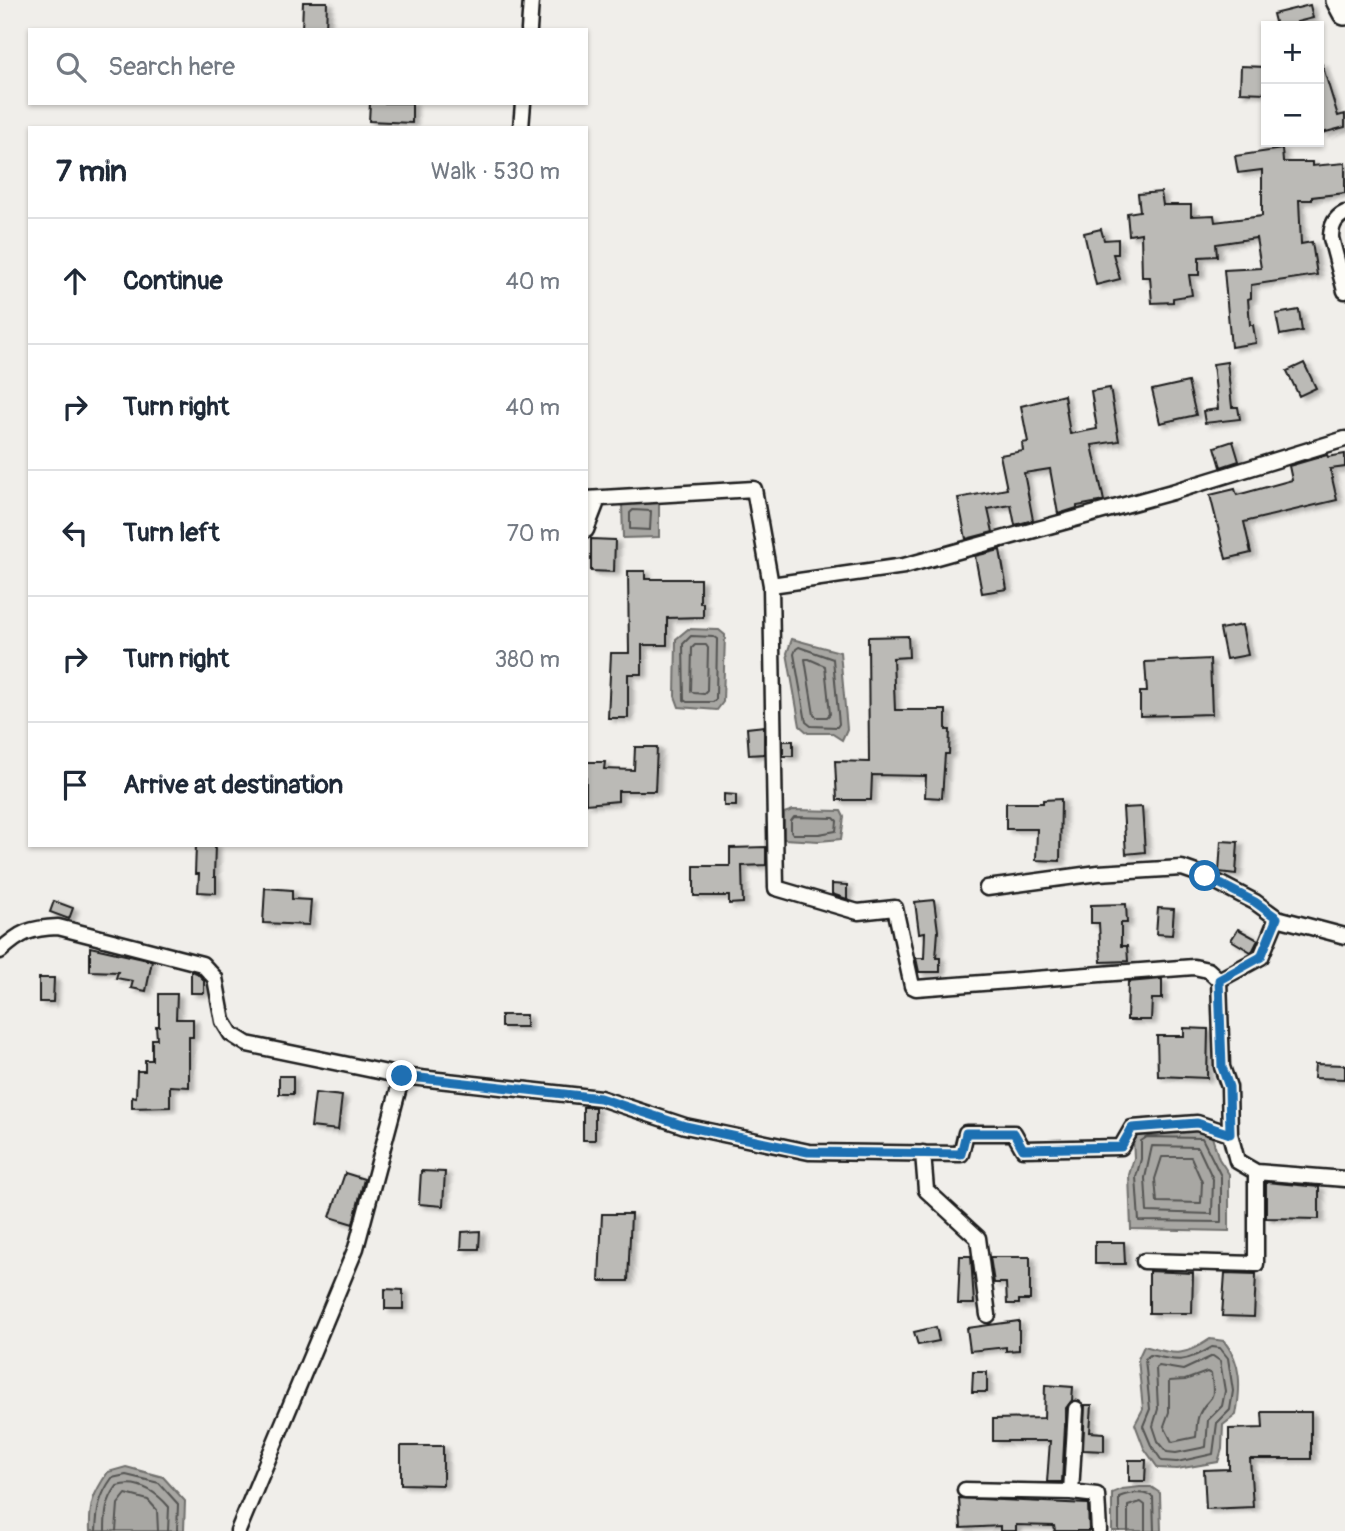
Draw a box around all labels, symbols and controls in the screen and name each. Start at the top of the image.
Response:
map controls [1261,21,1324,147]
button: + [1261,21,1324,84]
search box [28,28,588,105]
icon: search [52,48,90,86]
text: Search here [108,51,235,83]
button: − [1261,84,1324,147]
text: 7 min [56,153,127,190]
text: Walk · 530 m [431,157,560,186]
icon: ahead [56,262,94,300]
text: Continue [123,265,223,297]
text: 40 m [506,267,560,296]
icon: right [56,388,94,426]
text: Turn right [123,391,229,423]
text: 40 m [506,393,560,422]
icon: left [56,514,94,552]
text: Turn left [123,517,219,549]
text: 70 m [507,519,560,548]
icon: right [56,640,94,678]
text: Turn right [123,643,229,675]
text: 380 m [494,645,560,674]
icon: arrive [56,766,94,804]
text: Arrive at destination [123,769,343,801]
route start [1189,860,1220,891]
route end [386,1060,417,1091]

